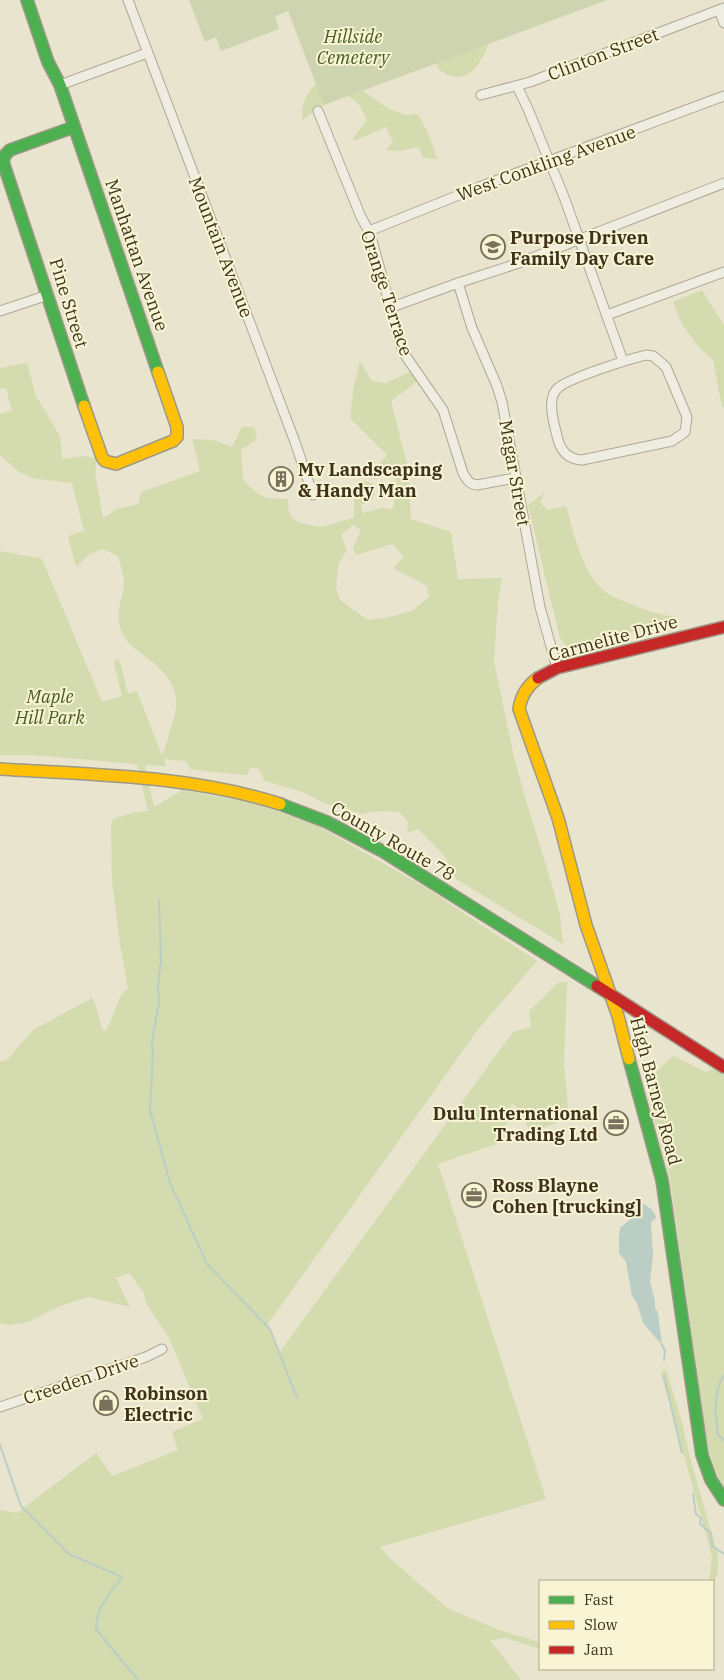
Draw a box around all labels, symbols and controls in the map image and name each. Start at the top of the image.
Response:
street label: Clinton Street [544,22,662,86]
park label: Hillside Cemetery [317,25,391,69]
street label: West Conkling Avenue [453,120,639,206]
street label: Mountain Avenue [184,173,258,321]
street label: Manhattan Avenue [100,176,174,334]
place label: Purpose Driven Family Day Care [510,226,654,270]
street label: Orange Terrace [356,227,418,359]
school or university icon: Purpose Driven Family Day Care [480,234,506,260]
street label: Pine Street [44,255,94,351]
street label: Magar Street [494,418,536,528]
place label: Mv Landscaping & Handy Man [298,458,443,502]
building icon: Mv Landscaping & Handy Man [268,466,294,492]
street label: Carmelite Drive [546,610,680,666]
park label: Maple Hill Park [14,685,85,729]
street label: County Route 78 [327,796,459,886]
street label: High Barney Road [625,1014,687,1168]
place label: Dulu International Trading Ltd [433,1102,598,1146]
office icon: Dulu International Trading Ltd [603,1110,629,1136]
place label: Ross Blayne Cohen [trucking] [492,1174,642,1218]
office icon: Ross Blayne Cohen [trucking] [461,1182,487,1208]
street label: Creeden Drive [20,1348,142,1410]
place label: Robinson Electric [124,1382,208,1426]
shop icon: Robinson Electric [93,1390,119,1416]
legend [539,1580,714,1670]
text: Fast [584,1590,614,1609]
text: Slow [584,1615,618,1634]
text: Jam [584,1640,613,1659]

